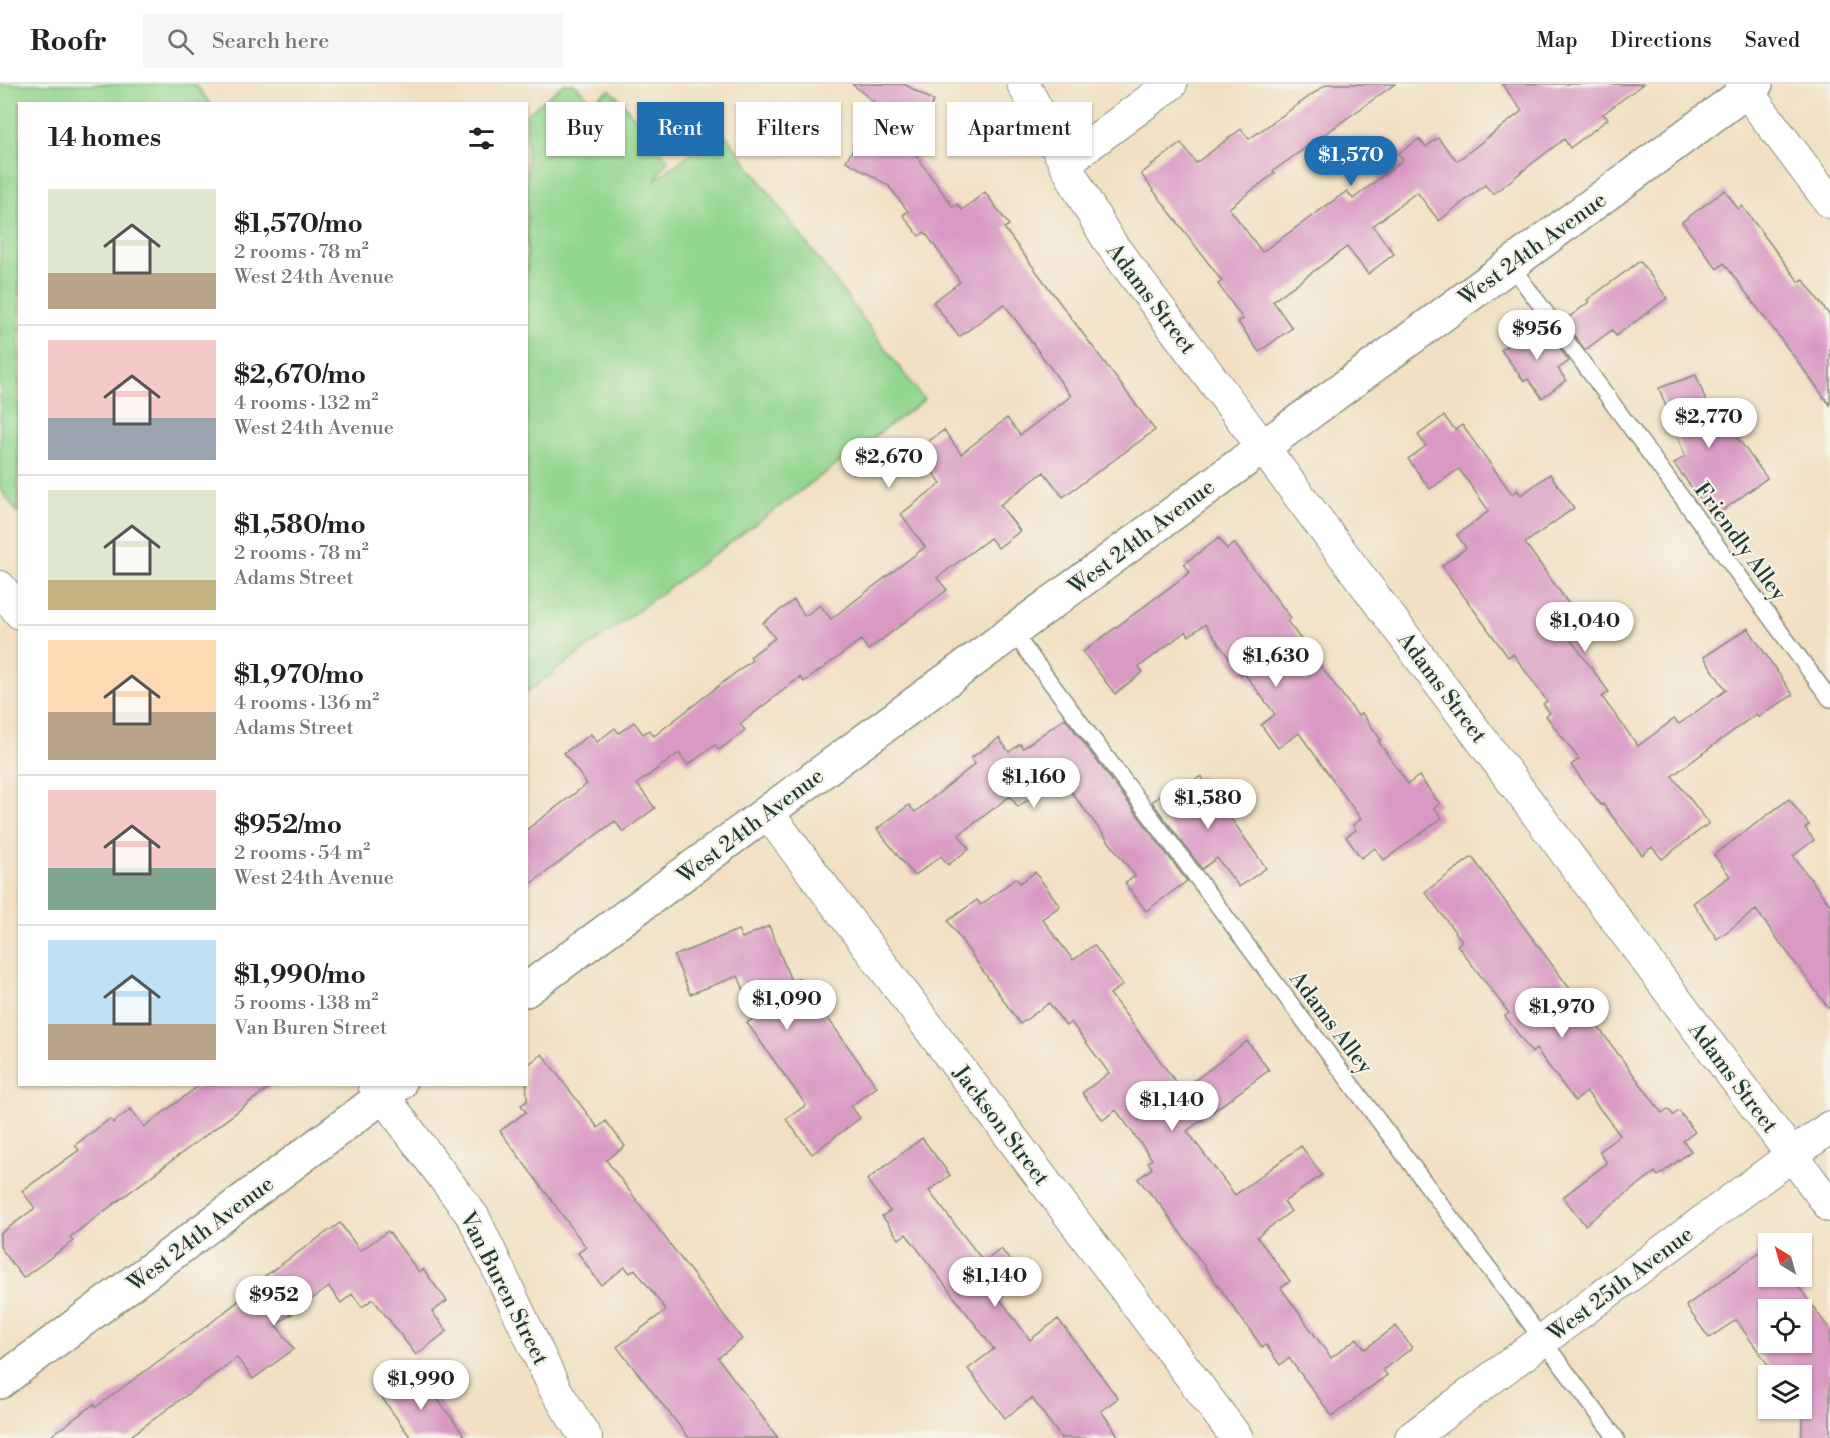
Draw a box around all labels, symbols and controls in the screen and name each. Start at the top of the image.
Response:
search box [143,14,563,68]
text: Roofr [30,24,107,59]
icon: search [164,25,197,58]
text: Search here [212,28,329,55]
text: Map [1536,28,1578,54]
text: Directions [1611,28,1712,54]
text: Saved [1745,28,1800,54]
chip: Buy [546,102,625,156]
chip: Rent [637,102,724,156]
chip: Filters [736,102,841,156]
chip: New [853,102,935,156]
chip: Apartment [947,102,1092,156]
text: 14 homes [48,122,161,154]
icon: filters [465,122,498,155]
pin: $1,570 [1302,136,1400,187]
text: $1,570 [1318,143,1384,168]
street label: West 24th Avenue [1453,187,1612,312]
text: $1,570/mo [234,208,363,240]
icon: home [96,213,168,285]
street label: Adams Street [1100,237,1201,360]
text: 2 rooms · 78 m² [234,240,369,265]
text: West 24th Avenue [234,265,394,290]
pin: $956 [1501,310,1573,361]
text: $956 [1512,317,1562,342]
text: $2,670/mo [234,359,366,391]
icon: home [96,364,168,436]
text: 4 rooms · 132 m² [234,391,378,416]
pin: $2,770 [1660,398,1758,449]
text: $2,770 [1675,405,1743,430]
text: West 24th Avenue [234,416,394,441]
pin: $2,670 [840,438,938,489]
text: $2,670 [855,445,923,470]
street label: West 24th Avenue [1063,474,1220,601]
street label: Friendly Alley [1688,477,1792,607]
text: $1,580/mo [234,509,366,541]
icon: home [96,514,168,586]
text: 2 rooms · 78 m² [234,541,369,566]
text: Adams Street [234,566,354,591]
pin: $1,040 [1536,602,1634,653]
text: $1,040 [1550,609,1620,634]
street label: Adams Street [1391,626,1492,749]
pin: $1,630 [1227,637,1325,688]
text: $1,630 [1242,644,1310,669]
text: $1,970/mo [234,659,364,691]
icon: home [96,664,168,736]
text: 4 rooms · 136 m² [234,691,379,716]
text: Adams Street [234,716,354,741]
pin: $1,160 [985,758,1083,809]
street label: West 24th Avenue [672,763,829,890]
text: $1,160 [1002,765,1066,790]
pin: $1,580 [1159,779,1257,830]
text: $1,580 [1174,786,1242,811]
text: $952/mo [234,809,342,841]
icon: home [96,814,168,886]
text: 2 rooms · 54 m² [234,841,370,866]
text: West 24th Avenue [234,866,394,891]
text: $1,990/mo [234,959,366,991]
icon: home [96,964,168,1036]
street label: Adams Alley [1283,965,1378,1080]
pin: $1,090 [738,980,836,1031]
text: $1,090 [752,987,822,1012]
pin: $1,970 [1513,988,1611,1039]
text: 5 rooms · 138 m² [234,991,378,1016]
text: $1,970 [1529,995,1595,1020]
text: Van Buren Street [234,1016,387,1041]
street label: Adams Street [1682,1016,1783,1139]
street label: Jackson Street [946,1060,1055,1191]
pin: $1,140 [1123,1081,1221,1132]
text: $1,140 [1140,1088,1204,1113]
street label: West 24th Avenue [122,1171,279,1298]
street label: Van Buren Street [453,1207,554,1370]
street label: West 25th Avenue [1542,1221,1699,1348]
north arrow [1758,1233,1812,1287]
map controls [1758,1233,1812,1419]
pin: $1,140 [946,1257,1044,1308]
text: $1,140 [963,1264,1027,1289]
pin: $952 [238,1276,310,1327]
text: $952 [249,1283,299,1308]
button: locate [1758,1299,1812,1353]
pin: $1,990 [372,1360,470,1411]
button: layers [1758,1365,1812,1419]
text: $1,990 [387,1367,455,1392]

